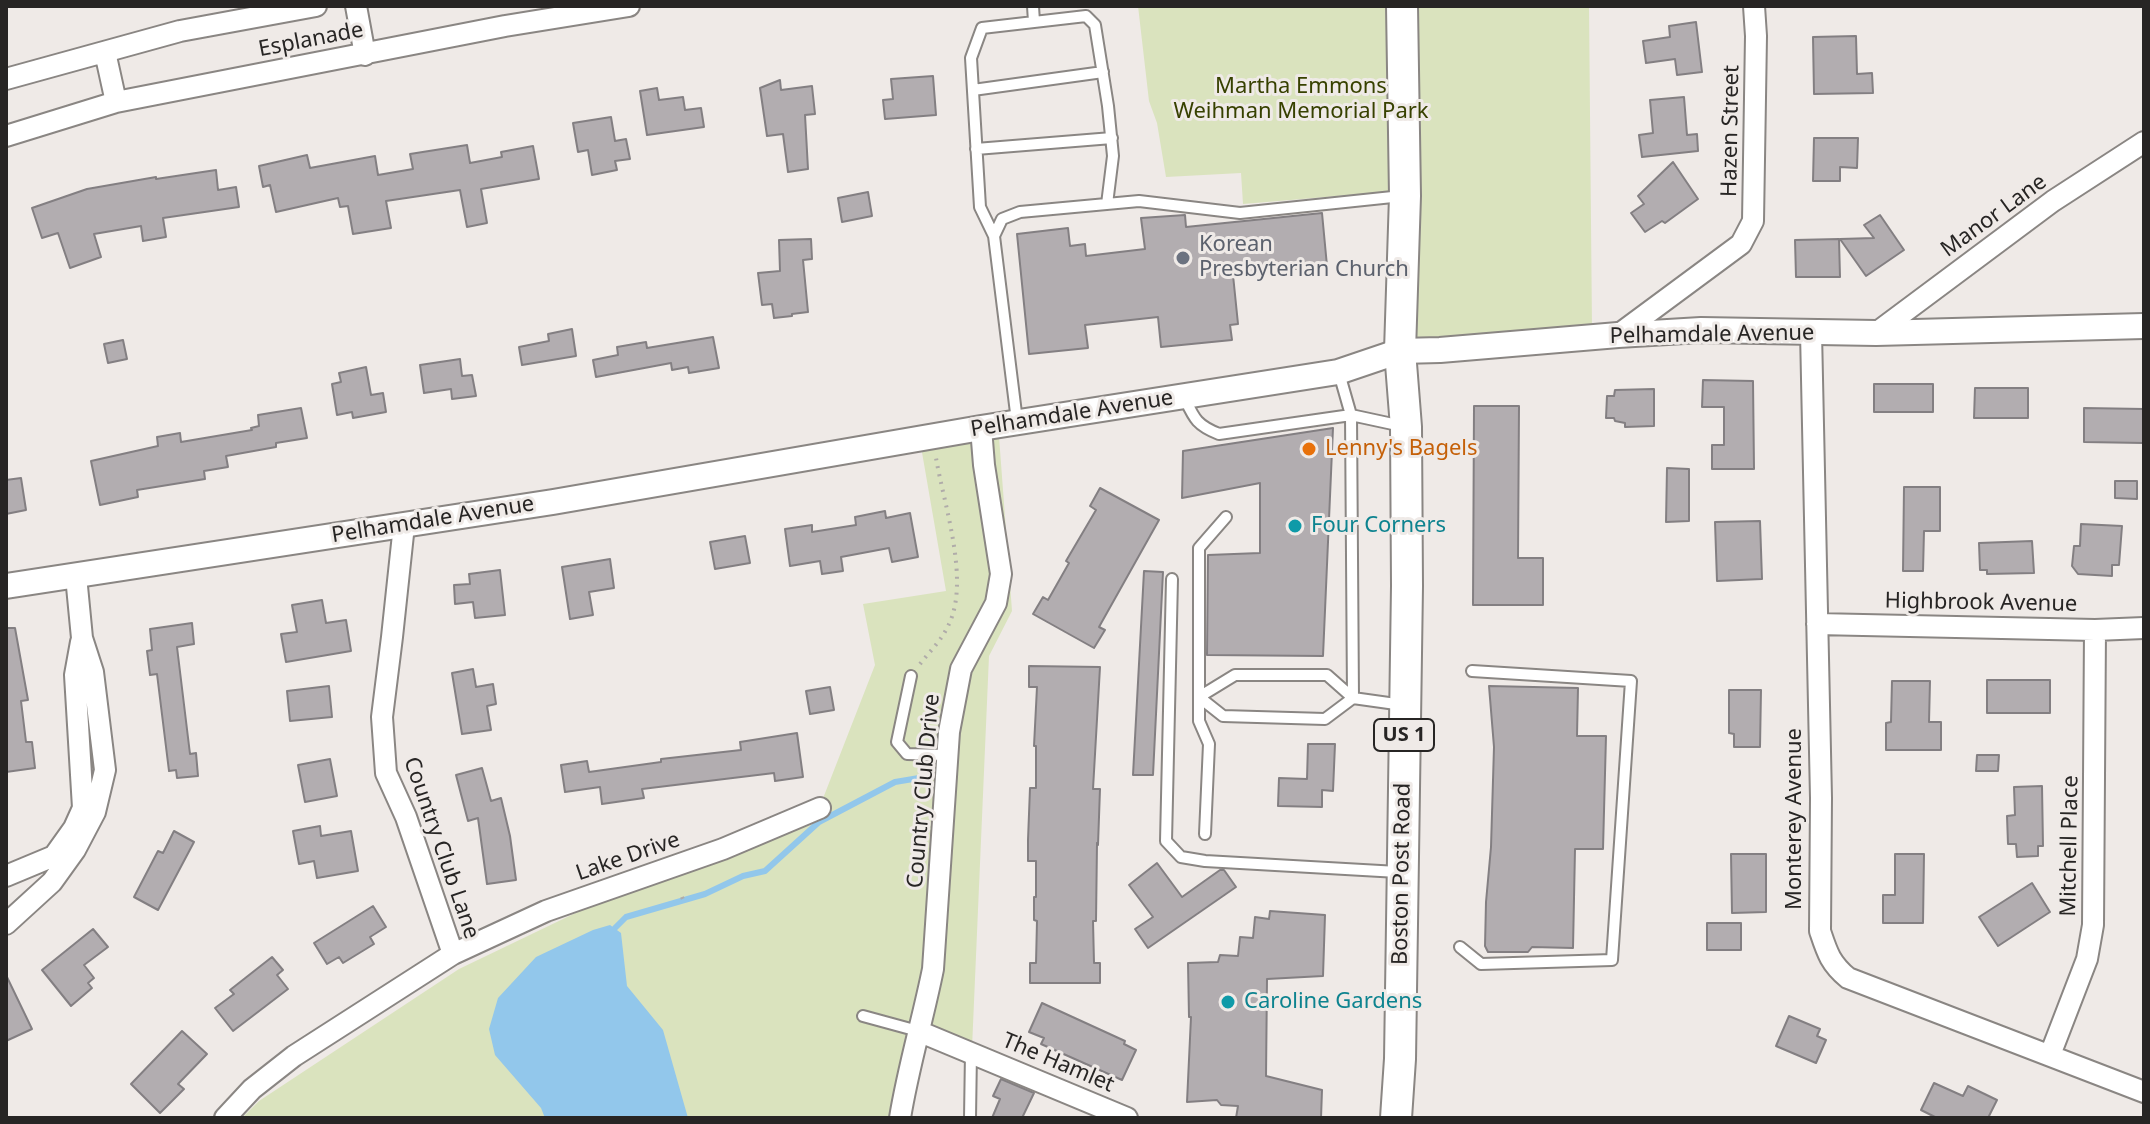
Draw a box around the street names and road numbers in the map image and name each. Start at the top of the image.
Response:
street label: Esplanade [256,17,366,63]
street label: Hazen Street [1717,65,1745,197]
street label: Manor Lane [1936,169,2052,263]
street label: Pelhamdale Avenue [1609,320,1815,350]
street label: Pelhamdale Avenue [969,385,1175,443]
street label: Pelhamdale Avenue [330,491,536,549]
street label: Highbrook Avenue [1884,588,2078,618]
street label: Country Club Drive [902,693,946,889]
road number: US 1 [1374,719,1434,751]
street label: Monterey Avenue [1782,728,1808,910]
street label: Country Club Lane [397,754,485,942]
street label: Mitchell Place [2056,775,2084,917]
street label: Boston Post Road [1387,783,1417,965]
street label: Lake Drive [573,827,683,887]
street label: The Hamlet [998,1028,1118,1098]

